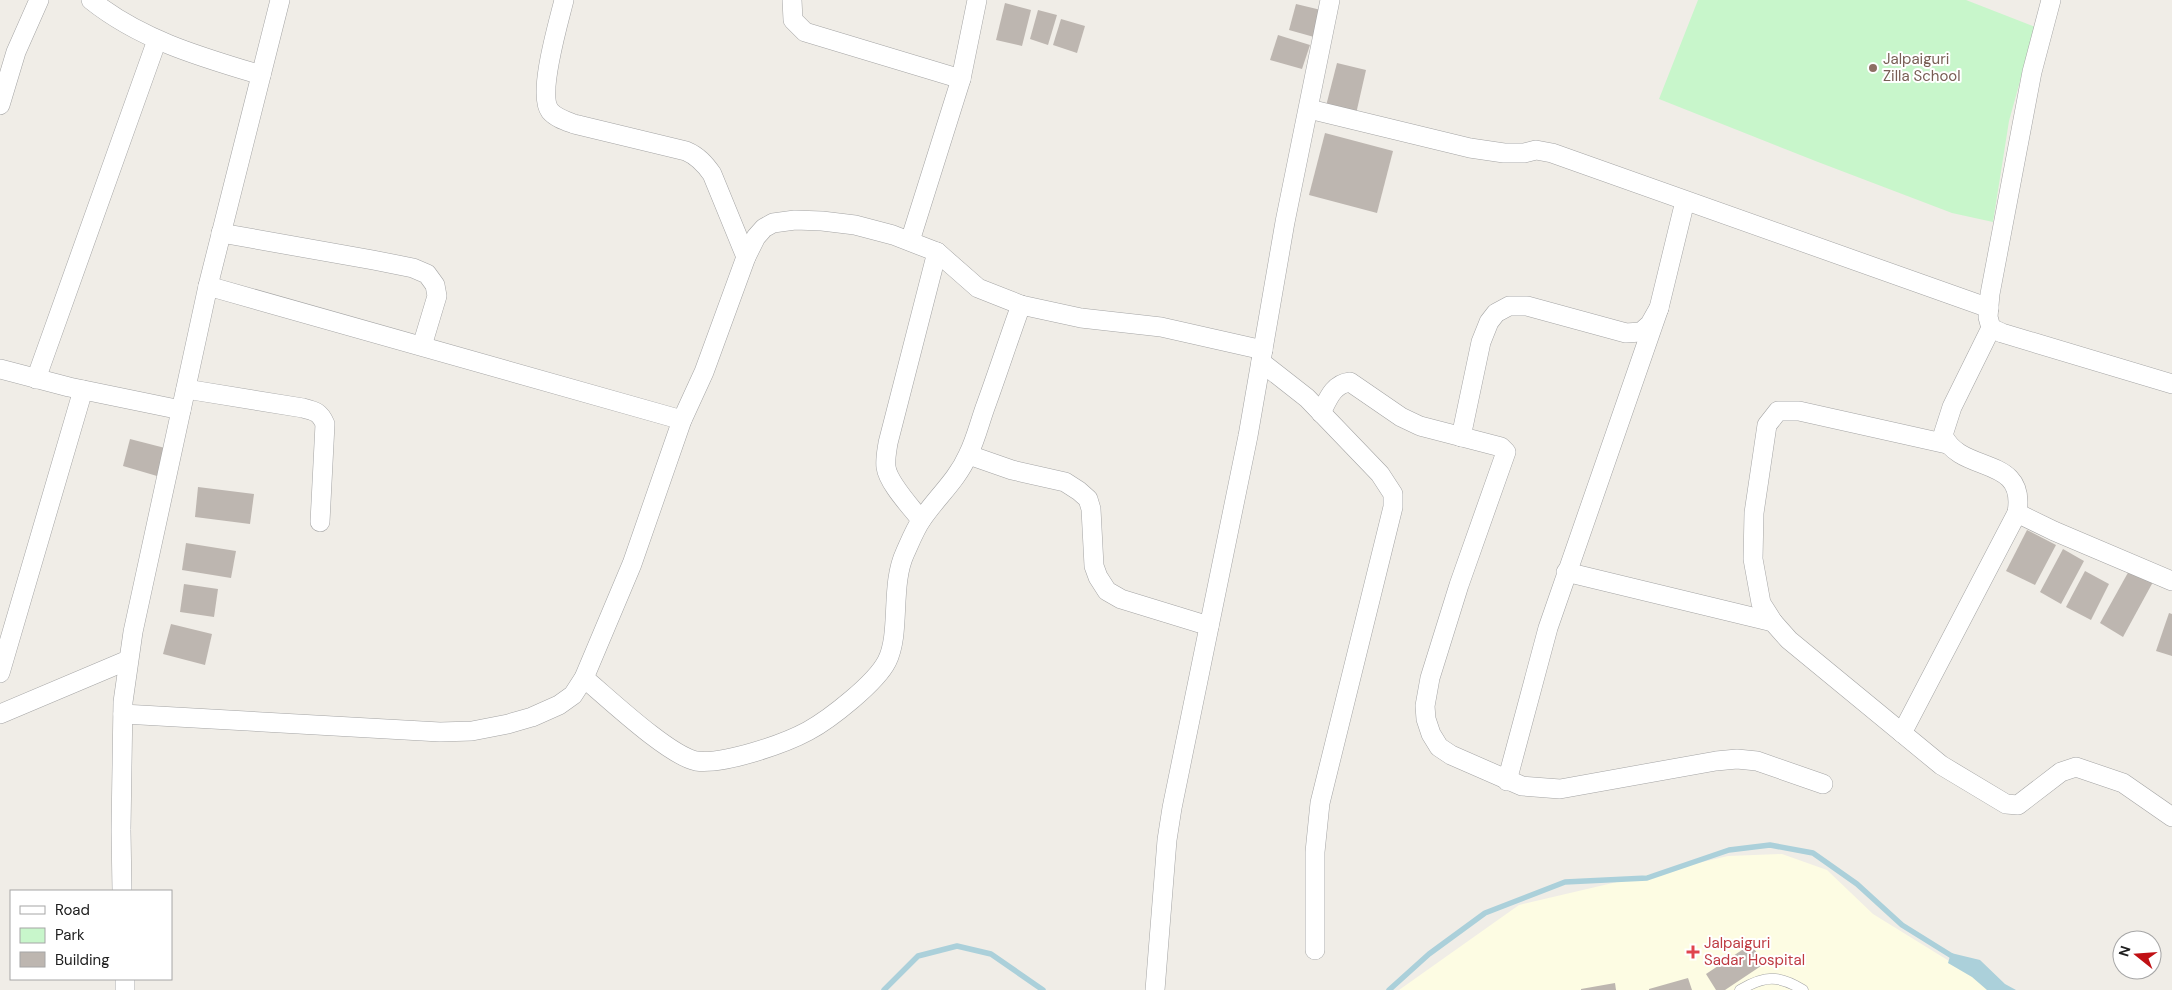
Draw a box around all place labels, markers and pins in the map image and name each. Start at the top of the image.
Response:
place label: Jalpaiguri Zilla School [1883,49,1961,86]
marker: Jalpaiguri Zilla School [1867,62,1879,74]
place label: Jalpaiguri Sadar Hospital [1704,933,1805,970]
marker: Jalpaiguri Sadar Hospital [1686,945,1700,959]

